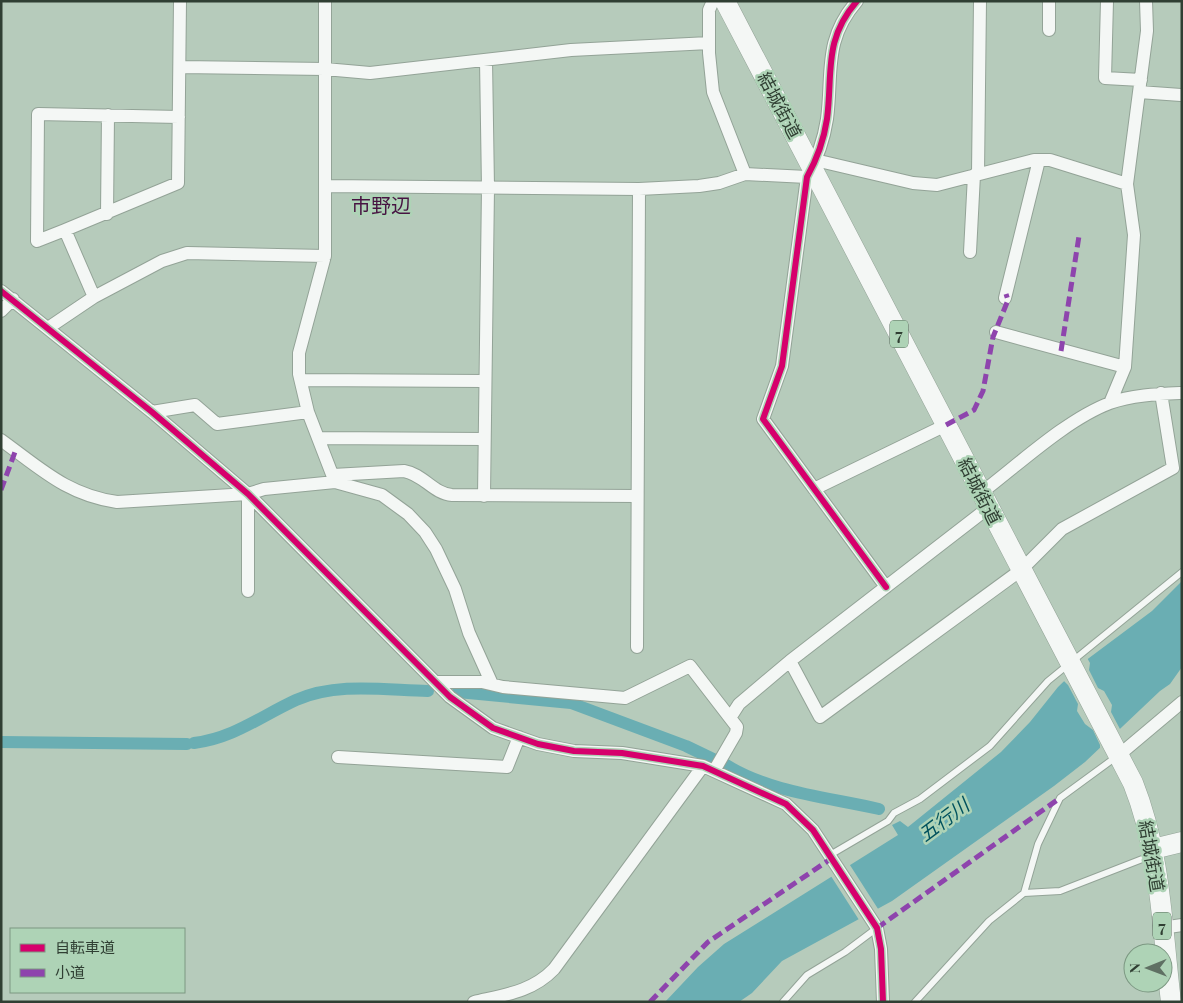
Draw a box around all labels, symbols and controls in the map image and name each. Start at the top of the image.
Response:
street label: 結城街道 [753,68,807,142]
district label: 市野辺 [351,191,411,218]
road number: 7 [890,320,908,348]
street label: 結城街道 [953,453,1007,529]
water label: 五行川 [912,790,975,847]
street label: 結城街道 [1134,818,1170,894]
road number: 7 [1153,912,1171,939]
legend [10,928,185,993]
text: 自転車道 [55,937,115,957]
north arrow [1123,943,1173,993]
text: 小道 [55,962,85,982]
text: N [1125,963,1144,973]

